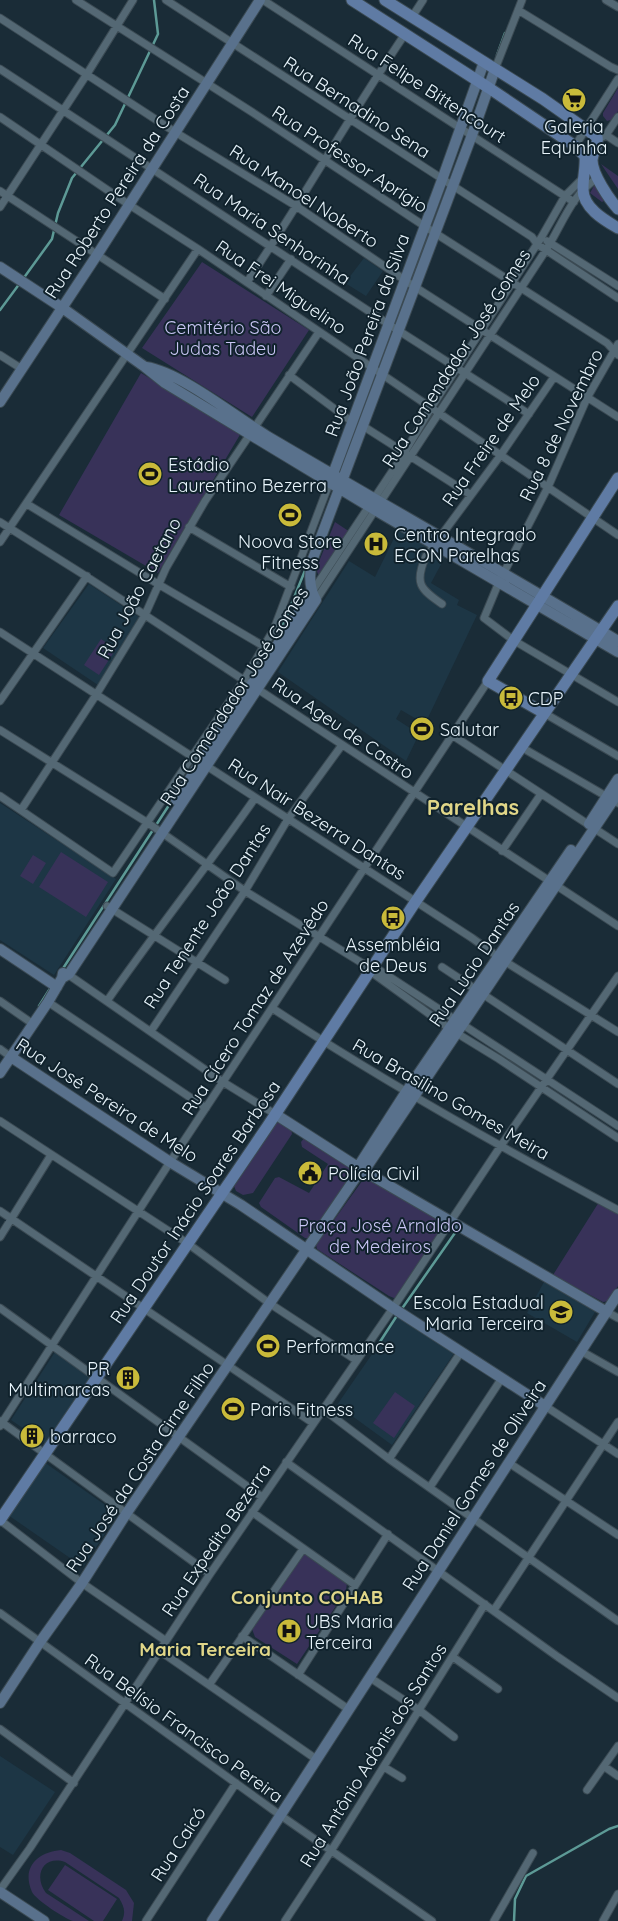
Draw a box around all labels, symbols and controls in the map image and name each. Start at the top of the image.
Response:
street label: Rua Felipe Bittencourt [344,28,510,148]
street label: Rua Bernadino Sena [279,51,435,163]
street label: Rua Roberto Pereira da Costa [39,81,195,303]
supermarket icon: Galeria Equinha [561,87,587,113]
street label: Rua Professor Aprígio [268,100,432,218]
place label: Galeria Equinha [541,115,607,159]
street label: Rua Manoel Noberto [225,139,383,253]
street label: Rua Maria Senhorinha [189,168,355,290]
street label: Rua João Pereira da Silva [320,230,414,440]
street label: Rua Frei Miguelino [211,235,351,339]
street label: Rua Comendador José Gomes [377,244,535,472]
park label: Cemitério São Judas Tadeu [165,316,281,360]
street label: Rua 8 de Novembro [514,345,608,505]
street label: Rua Freire de Melo [437,369,545,511]
place label: Estádio Laurentino Bezerra [168,453,327,497]
sports icon: Estádio Laurentino Bezerra [137,461,163,487]
sports icon: Noova Store Fitness [277,502,303,528]
street label: Rua João Caetano [92,513,186,663]
place label: Centro Integrado ECON Parelhas [394,523,536,567]
place label: Noova Store Fitness [238,530,342,574]
hospital icon: Centro Integrado ECON Parelhas [363,531,389,557]
street label: Rua Comendador José Gomes [155,582,313,810]
street label: Rua Ageu de Castro [268,672,418,784]
bus stop icon: CDP [498,685,524,711]
place label: CDP [528,687,563,710]
sports icon: Salutar [409,716,435,742]
place label: Salutar [440,718,499,741]
street label: Rua Nair Bezerra Dantas [224,753,410,885]
district label: Parelhas [427,793,519,821]
street label: Rua Tenente João Dantas [138,819,276,1013]
street label: Rua Cícero Tomaz de Azevêdo [176,894,334,1120]
street label: Rua Lucio Dantas [424,897,524,1031]
bus stop icon: Assembléia de Deus [380,905,406,931]
place label: Assembléia de Deus [346,933,440,977]
street label: Rua José Pereira de Melo [12,1033,202,1167]
street label: Rua Brasilino Gomes Meira [348,1033,554,1165]
street label: Rua Doutor Inácio Soares Barbosa [105,1076,285,1328]
public building icon: Polícia Civil [297,1160,323,1186]
place label: Polícia Civil [328,1162,420,1185]
park label: Praça José Arnaldo de Medeiros [298,1214,462,1258]
place label: Escola Estadual Maria Terceira [413,1291,544,1335]
school or university icon: Escola Estadual Maria Terceira [548,1299,574,1325]
sports icon: Performance [255,1333,281,1359]
place label: Performance [286,1335,394,1358]
place label: PR Multimarcas [8,1357,110,1401]
street label: Rua José da Costa Cirne Filho [61,1357,219,1577]
building icon: PR Multimarcas [115,1365,141,1391]
street label: Rua Daniel Gomes de Oliveira [397,1375,551,1595]
sports icon: Paris Fitness [220,1396,246,1422]
place label: Paris Fitness [250,1398,353,1421]
building icon: barraco [19,1423,45,1449]
place label: barraco [50,1425,117,1448]
street label: Rua Expedito Bezerra [156,1459,276,1621]
district label: Conjunto COHAB [231,1585,383,1609]
place label: UBS Maria Terceira [306,1610,393,1654]
hospital icon: UBS Maria Terceira [276,1618,302,1644]
district label: Maria Terceira [139,1637,271,1661]
street label: Rua Antônio Adônis dos Santos [294,1639,452,1871]
street label: Rua Belísio Francisco Pereira [80,1648,288,1808]
street label: Rua Caicó [145,1802,211,1886]

